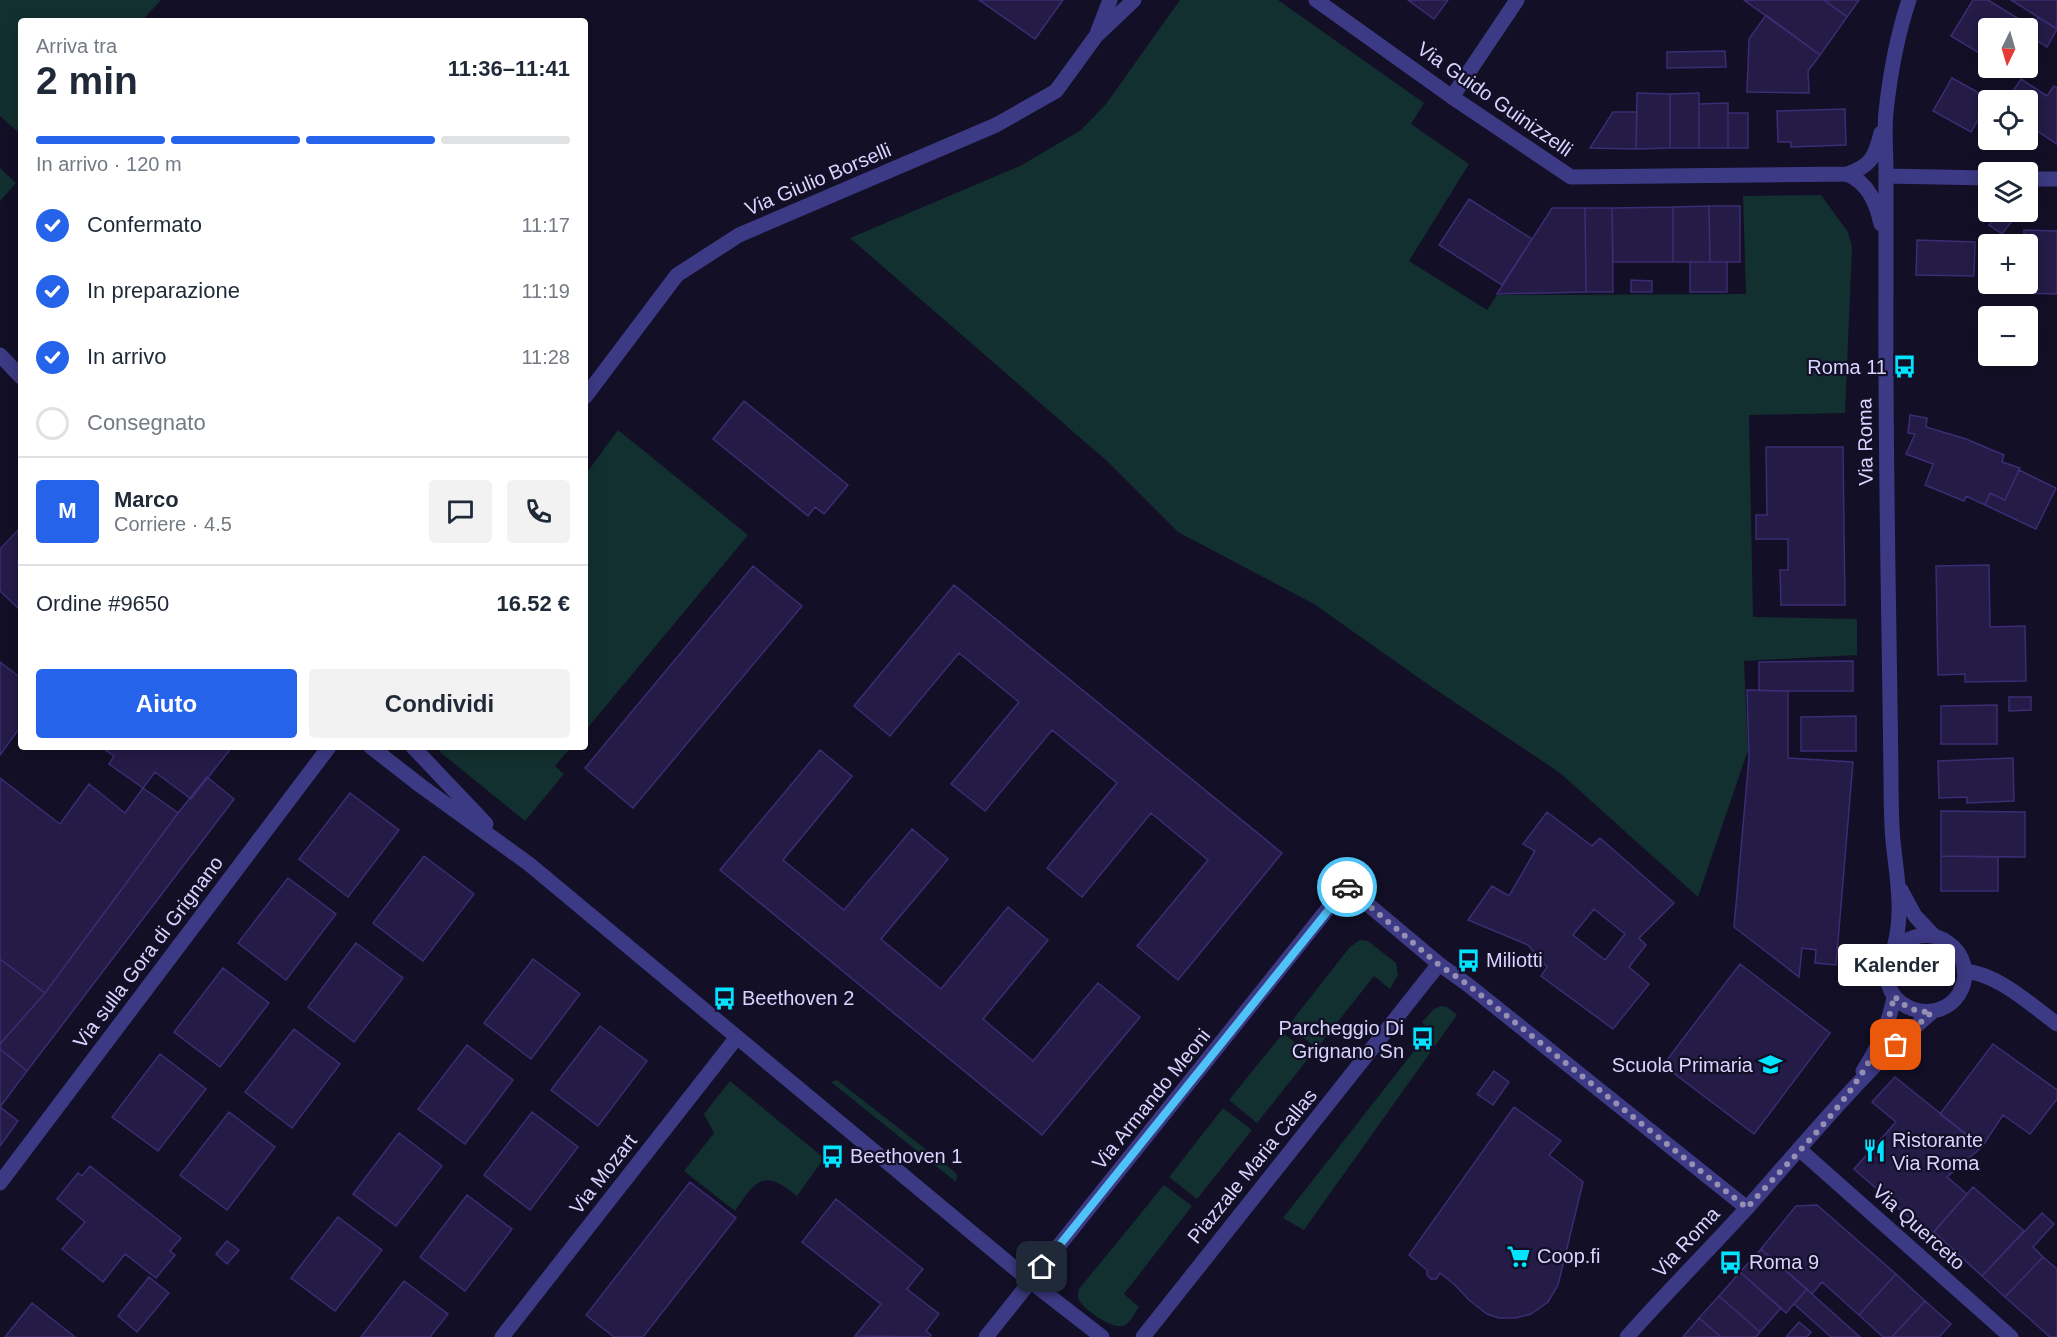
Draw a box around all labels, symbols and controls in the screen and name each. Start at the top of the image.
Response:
north arrow [1978,18,2038,78]
map controls [1978,18,2038,366]
text: Arriva tra [36,35,117,57]
street label: Via Guido Guinizzelli [1413,37,1577,161]
text: 11:36–11:41 [448,56,570,81]
text: 2 min [36,59,138,102]
button: locate [1978,90,2038,150]
street label: Via Giulio Borselli [742,138,894,220]
text: In arrivo · 120 m [36,153,182,175]
button: layers [1978,162,2038,222]
icon: check [36,209,69,242]
text: Confermato [87,212,202,237]
text: 11:17 [521,214,570,236]
button: + [1978,234,2038,294]
icon: check [36,275,69,308]
text: In preparazione [87,278,240,303]
text: 11:19 [521,280,570,302]
button: − [1978,306,2038,366]
icon: check [36,341,69,374]
text: In arrivo [87,344,166,369]
text: 11:28 [521,346,570,368]
bus stop icon: Roma 11 [1892,354,1918,380]
place label: Roma 11 [1807,356,1887,378]
street label: Via Roma [1853,397,1877,486]
text: Consegnato [87,410,206,435]
button: chat [429,480,492,543]
button: phone [507,480,570,543]
text: Marco [114,487,179,512]
text: M [58,498,77,523]
text: Corriere · 4.5 [114,513,232,535]
text: Ordine #9650 [36,591,169,616]
text: 16.52 € [497,591,570,616]
button: Aiuto [36,669,297,738]
button: Condividi [309,669,570,738]
street label: Via sulla Gora di Grignano [69,852,227,1052]
courier [1317,857,1377,917]
icon: car [1331,871,1364,904]
callout: Kalender [1838,943,1954,985]
bus stop icon: Miliotti [1455,947,1481,973]
place label: Miliotti [1486,949,1543,971]
text: Kalender [1854,954,1939,976]
bus stop icon: Beethoven 2 [711,985,737,1011]
place label: Beethoven 2 [742,987,854,1009]
place label: Parcheggio Di Grignano Sn [1278,1017,1404,1062]
pin [1870,1019,1921,1070]
street label: Via Armando Meoni [1088,1024,1214,1174]
bus stop icon: Parcheggio Di Grignano Sn [1409,1026,1435,1052]
icon: bag [1879,1028,1912,1061]
school or university icon: Scuola Primaria [1758,1052,1784,1078]
place label: Scuola Primaria [1612,1054,1754,1076]
street label: Piazzale Maria Callas [1183,1084,1321,1248]
street label: Via Mozart [565,1129,641,1218]
place label: Ristorante Via Roma [1892,1129,1983,1174]
restaurant icon: Ristorante Via Roma [1861,1138,1887,1164]
bus stop icon: Beethoven 1 [819,1143,845,1169]
place label: Beethoven 1 [850,1145,962,1167]
street label: Via Querceto [1868,1180,1970,1274]
street label: Via Roma [1648,1202,1724,1281]
pin [1016,1241,1067,1292]
supermarket icon: Coop.fi [1506,1243,1532,1269]
place label: Coop.fi [1537,1245,1600,1267]
bus stop icon: Roma 9 [1718,1249,1744,1275]
icon: home [1025,1250,1058,1283]
place label: Roma 9 [1749,1251,1819,1273]

